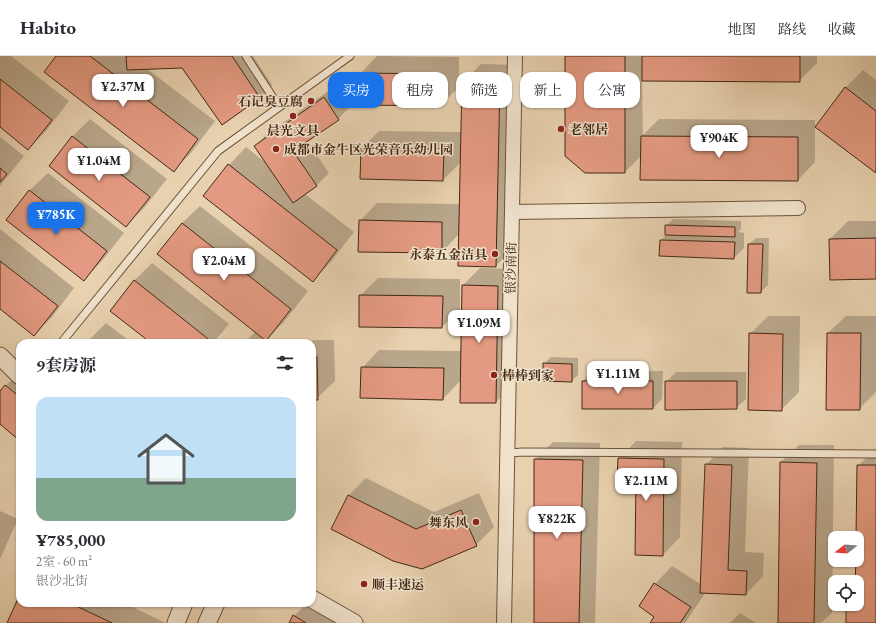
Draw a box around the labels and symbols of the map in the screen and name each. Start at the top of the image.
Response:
pin: ¥2.37M [90,74,156,108]
place label: 石记臭豆腐 [238,93,303,110]
marker: 石记臭豆腐 [306,96,316,106]
marker: 晨光文具 [288,111,298,121]
place label: 老邻居 [569,121,608,138]
place label: 晨光文具 [267,122,320,139]
marker: 老邻居 [556,124,566,134]
pin: ¥904K [691,125,747,159]
place label: 成都市金牛区光荣音乐幼儿园 [284,141,453,158]
marker: 成都市金牛区光荣音乐幼儿园 [271,144,281,154]
pin: ¥1.04M [66,148,132,182]
pin: ¥785K [28,202,84,236]
street label: 银沙南街 [502,242,520,294]
place label: 永泰五金洁具 [409,246,488,263]
pin: ¥2.04M [191,248,257,282]
marker: 永泰五金洁具 [490,249,500,259]
pin: ¥1.09M [446,310,512,344]
pin: ¥1.11M [585,361,651,395]
place label: 棒棒到家 [502,367,554,384]
marker: 棒棒到家 [489,370,499,380]
pin: ¥2.11M [613,468,679,502]
pin: ¥822K [529,506,585,540]
place label: 舞东风 [429,514,468,531]
marker: 舞东风 [471,517,481,527]
north arrow [828,531,864,567]
place label: 顺丰速运 [372,576,424,593]
marker: 顺丰速运 [359,579,369,589]

